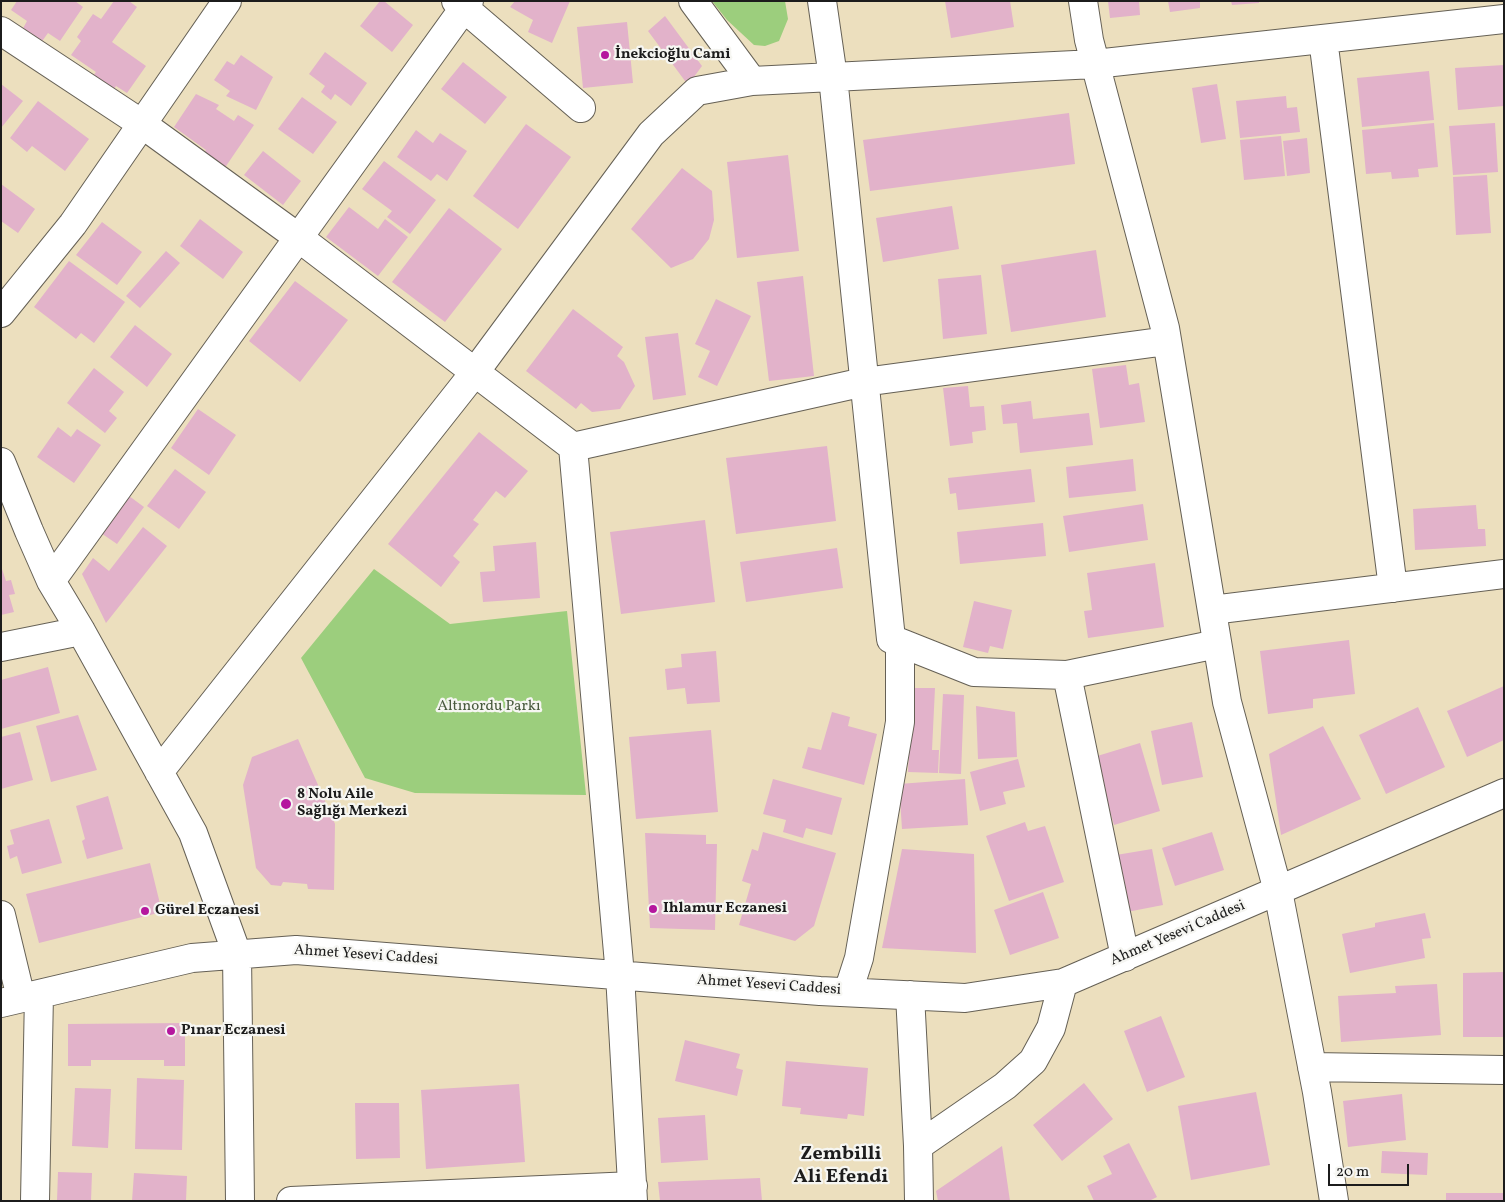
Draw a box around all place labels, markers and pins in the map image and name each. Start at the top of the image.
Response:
place label: İnekcioğlu Cami [615,46,731,64]
marker: İnekcioğlu Cami [599,49,611,61]
place label: 8 Nolu Aile Sağlığı Merkezi [297,786,407,821]
marker: 8 Nolu Aile Sağlığı Merkezi [279,797,293,811]
place label: Ihlamur Eczanesi [663,900,787,918]
place label: Gürel Eczanesi [155,902,259,920]
marker: Ihlamur Eczanesi [647,903,659,915]
marker: Gürel Eczanesi [139,905,151,917]
place label: Pınar Eczanesi [181,1022,286,1040]
marker: Pınar Eczanesi [165,1025,177,1037]

